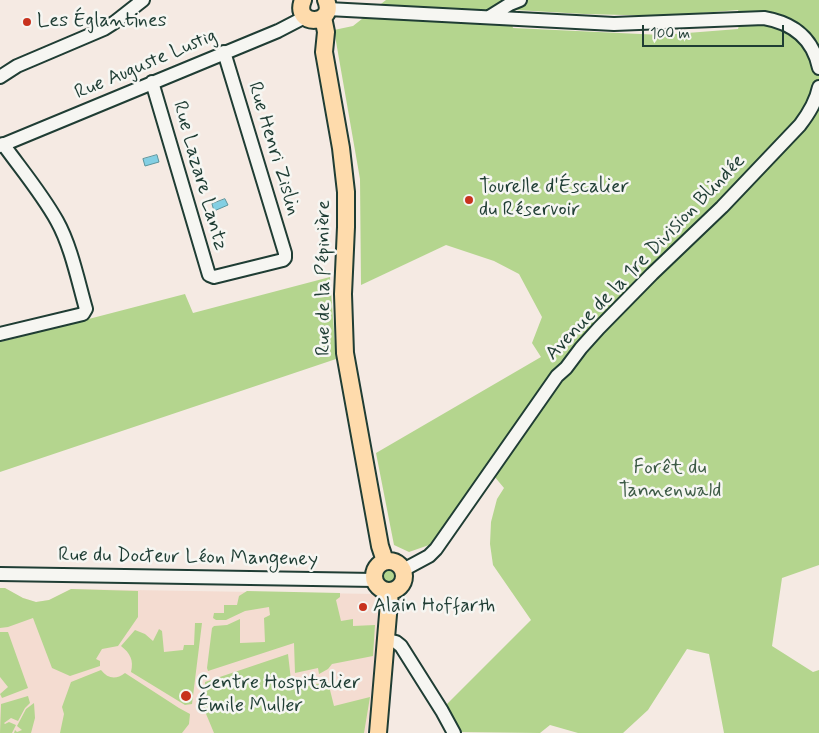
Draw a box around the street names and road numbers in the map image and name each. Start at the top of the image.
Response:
street label: Rue Auguste Lustig [72,24,220,106]
street label: Rue Henri Zislin [241,79,305,219]
street label: Rue Lazare Lantz [166,99,232,253]
street label: Avenue de la 1re Division Blindée [541,150,751,366]
street label: Rue de la Pépinière [313,200,337,356]
street label: Rue du Docteur Léon Mangeney [58,544,318,572]

